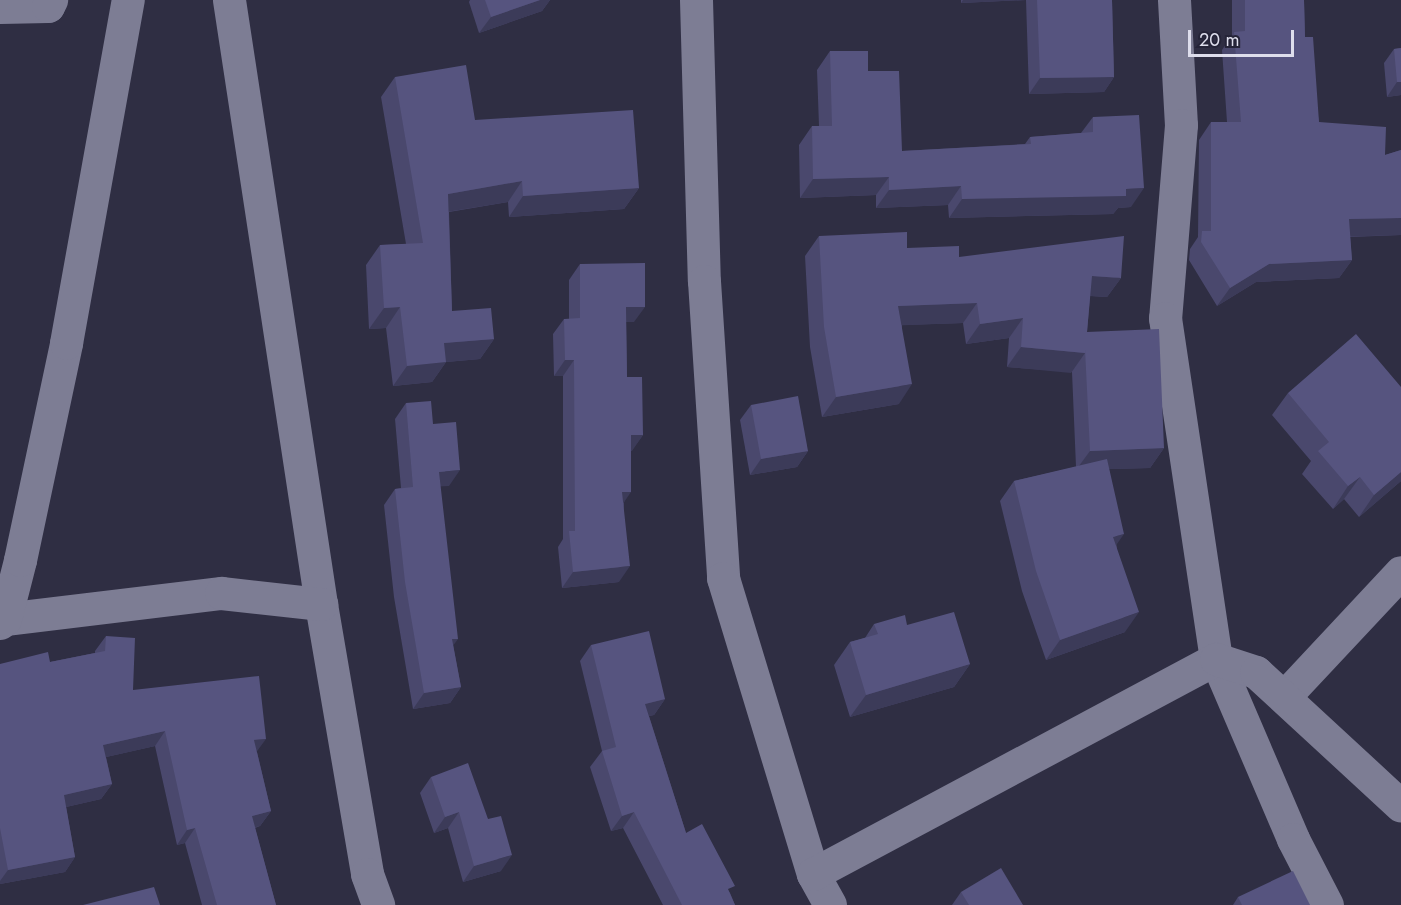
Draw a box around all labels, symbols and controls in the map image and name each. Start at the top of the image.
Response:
scale bar [1191,18,1298,56]
text: 20 m [1199,27,1239,53]

